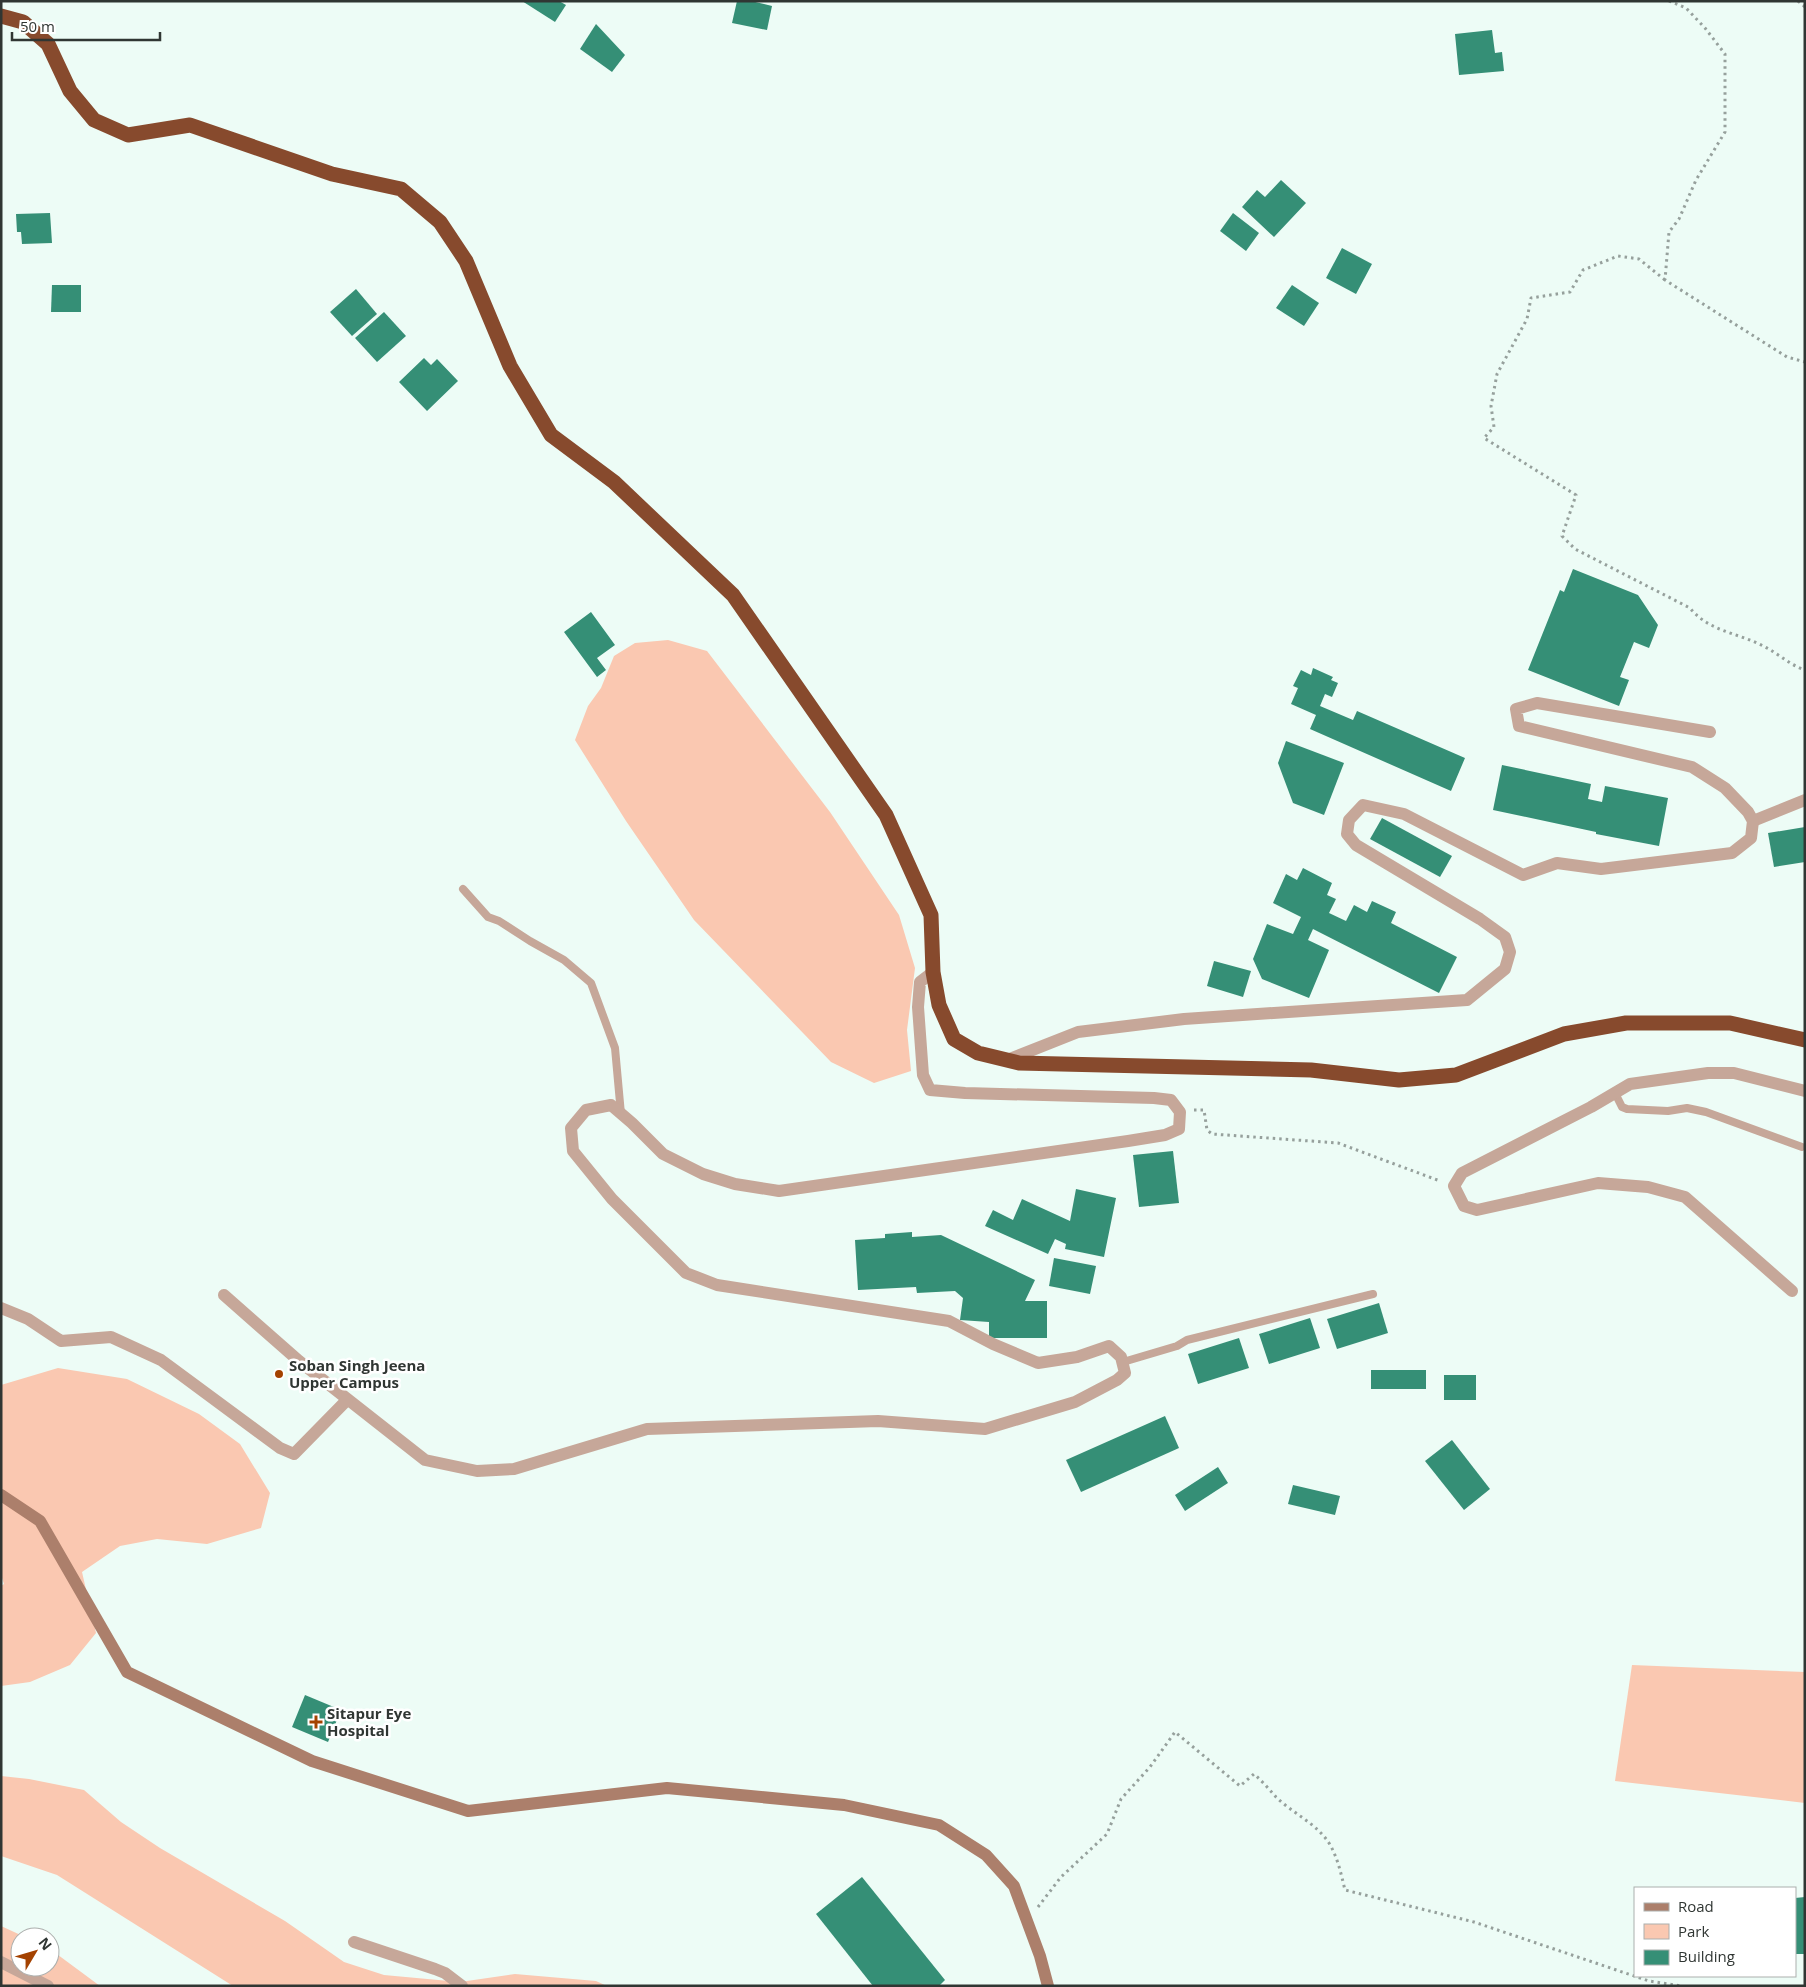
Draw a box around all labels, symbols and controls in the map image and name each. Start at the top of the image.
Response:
scale bar [12,10,160,42]
text: 50 m [20,16,55,36]
place label: Soban Singh Jeena Upper Campus [289,1355,425,1392]
marker: Soban Singh Jeena Upper Campus [273,1368,285,1380]
place label: Sitapur Eye Hospital [327,1703,411,1740]
marker: Sitapur Eye Hospital [309,1715,323,1729]
legend [1634,1887,1796,1977]
text: Road [1678,1896,1714,1916]
text: Park [1678,1921,1709,1941]
north arrow [10,1927,60,1977]
text: N [35,1933,57,1954]
text: Building [1678,1946,1735,1966]

